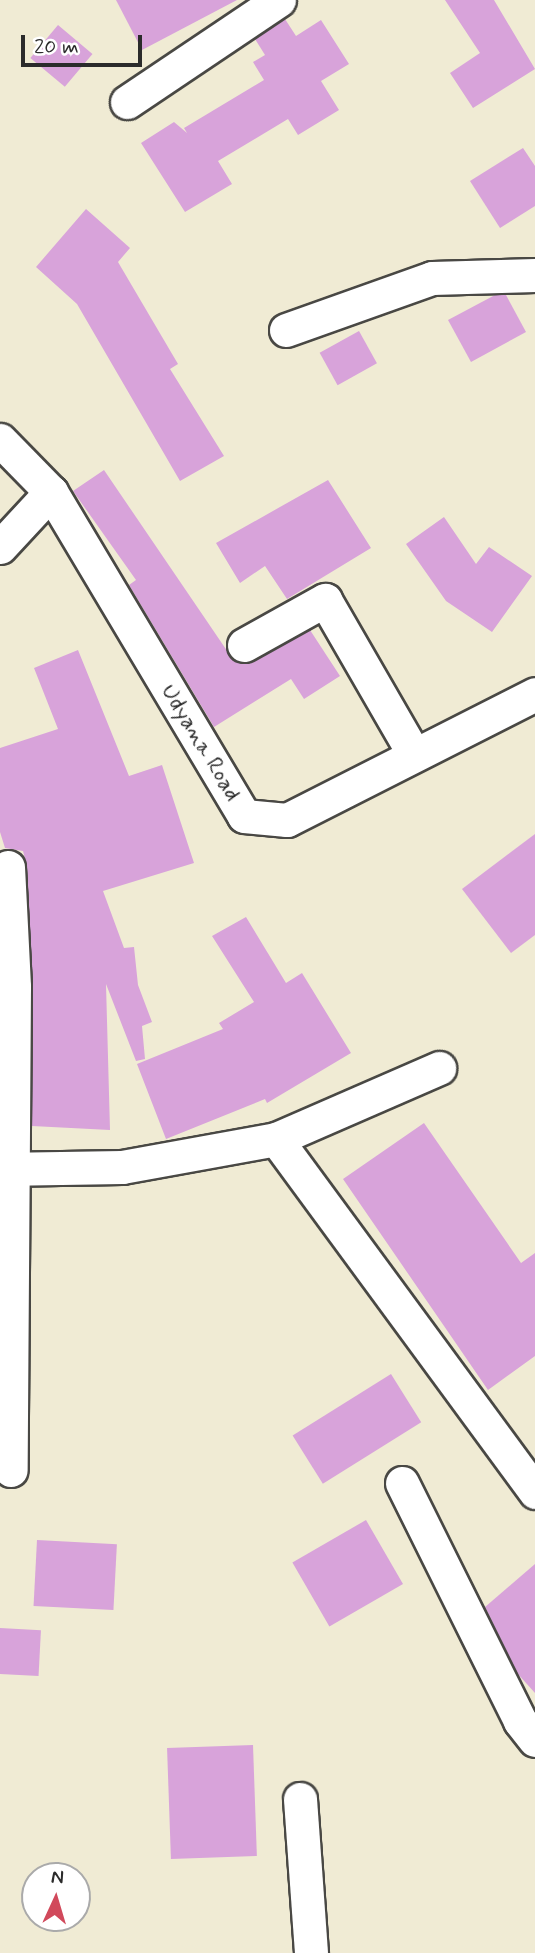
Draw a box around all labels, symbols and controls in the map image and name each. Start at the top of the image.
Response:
scale bar [24,21,145,65]
text: 20 m [34,33,79,61]
street label: Udyana Road [154,679,246,807]
north arrow [21,1862,91,1932]
text: N [50,1865,65,1890]

